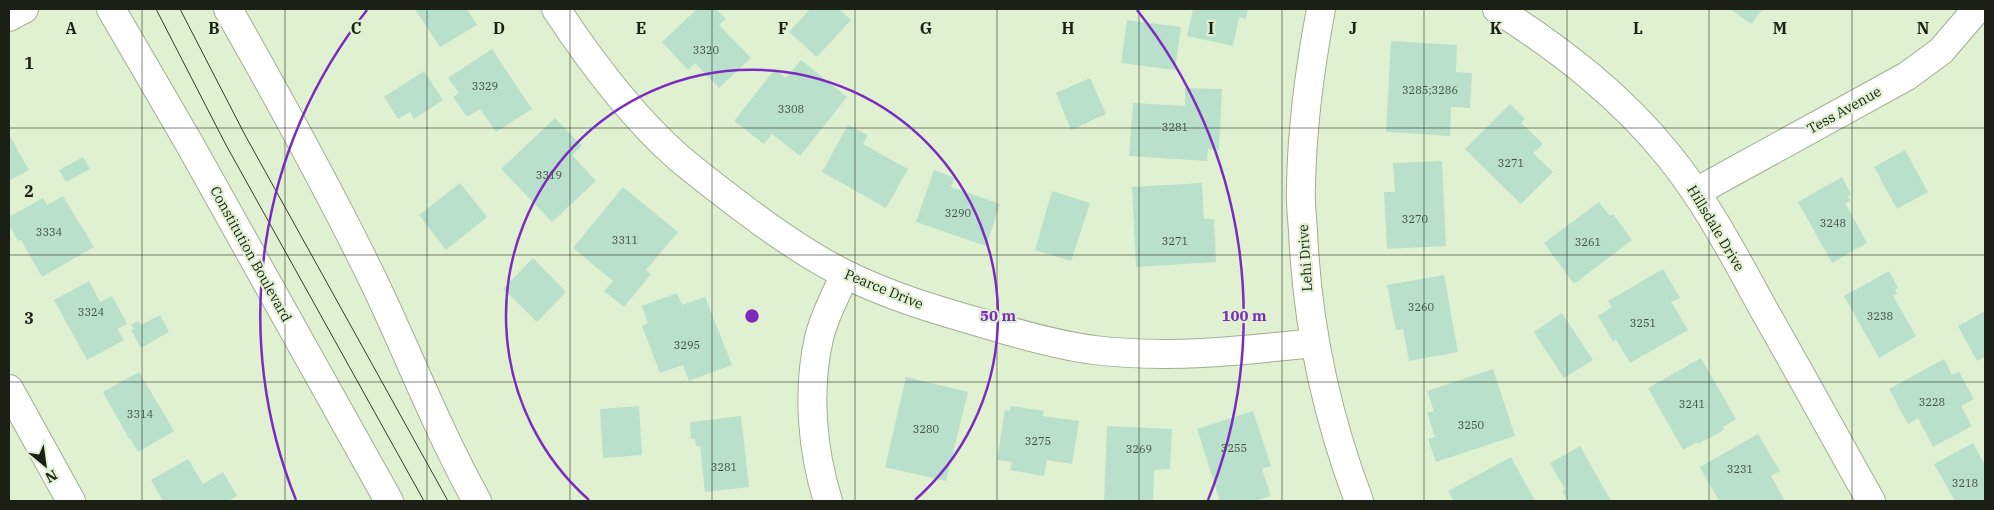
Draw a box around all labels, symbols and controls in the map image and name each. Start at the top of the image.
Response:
text: A [65,18,77,38]
text: B [208,18,220,38]
text: C [351,18,361,38]
text: D [493,18,505,38]
text: E [636,18,646,38]
text: F [778,18,788,38]
text: G [920,18,932,38]
text: H [1062,18,1075,38]
text: I [1208,18,1214,38]
text: J [1349,18,1357,38]
text: K [1490,18,1503,38]
text: L [1633,18,1643,38]
text: M [1773,18,1787,38]
text: N [1917,18,1929,38]
house number: 3320 [693,43,720,57]
text: 1 [24,53,34,73]
house number: 3329 [472,79,498,93]
street label: Tess Avenue [1804,82,1884,138]
house number: 3285;3286 [1402,83,1458,97]
house number: 3308 [778,102,804,116]
house number: 3281 [1162,120,1188,134]
house number: 3271 [1498,156,1524,170]
house number: 3319 [536,168,562,182]
text: 2 [24,181,34,201]
street label: Hillsdale Drive [1683,182,1749,274]
street label: Constitution Boulevard [206,183,296,325]
house number: 3290 [945,206,972,220]
house number: 3270 [1402,212,1429,226]
house number: 3248 [1820,216,1846,230]
street label: Lehi Drive [1294,224,1316,292]
house number: 3334 [36,225,63,239]
house number: 3311 [612,233,638,247]
house number: 3271 [1162,234,1188,248]
house number: 3261 [1575,235,1601,249]
street label: Pearce Drive [842,265,926,313]
house number: 3260 [1408,300,1435,314]
house number: 3324 [78,305,105,319]
text: 50 m [980,306,1016,325]
text: 100 m [1221,306,1267,325]
centre of rings [743,307,761,325]
text: 3 [24,308,34,328]
house number: 3238 [1867,309,1893,323]
house number: 3251 [1630,316,1656,330]
house number: 3295 [674,338,700,352]
house number: 3228 [1919,395,1945,409]
house number: 3241 [1679,397,1705,411]
house number: 3314 [127,407,154,421]
house number: 3250 [1458,418,1485,432]
house number: 3280 [913,422,940,436]
house number: 3275 [1025,434,1051,448]
north arrow [20,440,70,490]
house number: 3255 [1221,441,1247,455]
house number: 3269 [1126,442,1152,456]
house number: 3281 [711,460,737,474]
house number: 3231 [1727,462,1753,476]
text: N [42,466,61,487]
house number: 3218 [1952,476,1978,490]

